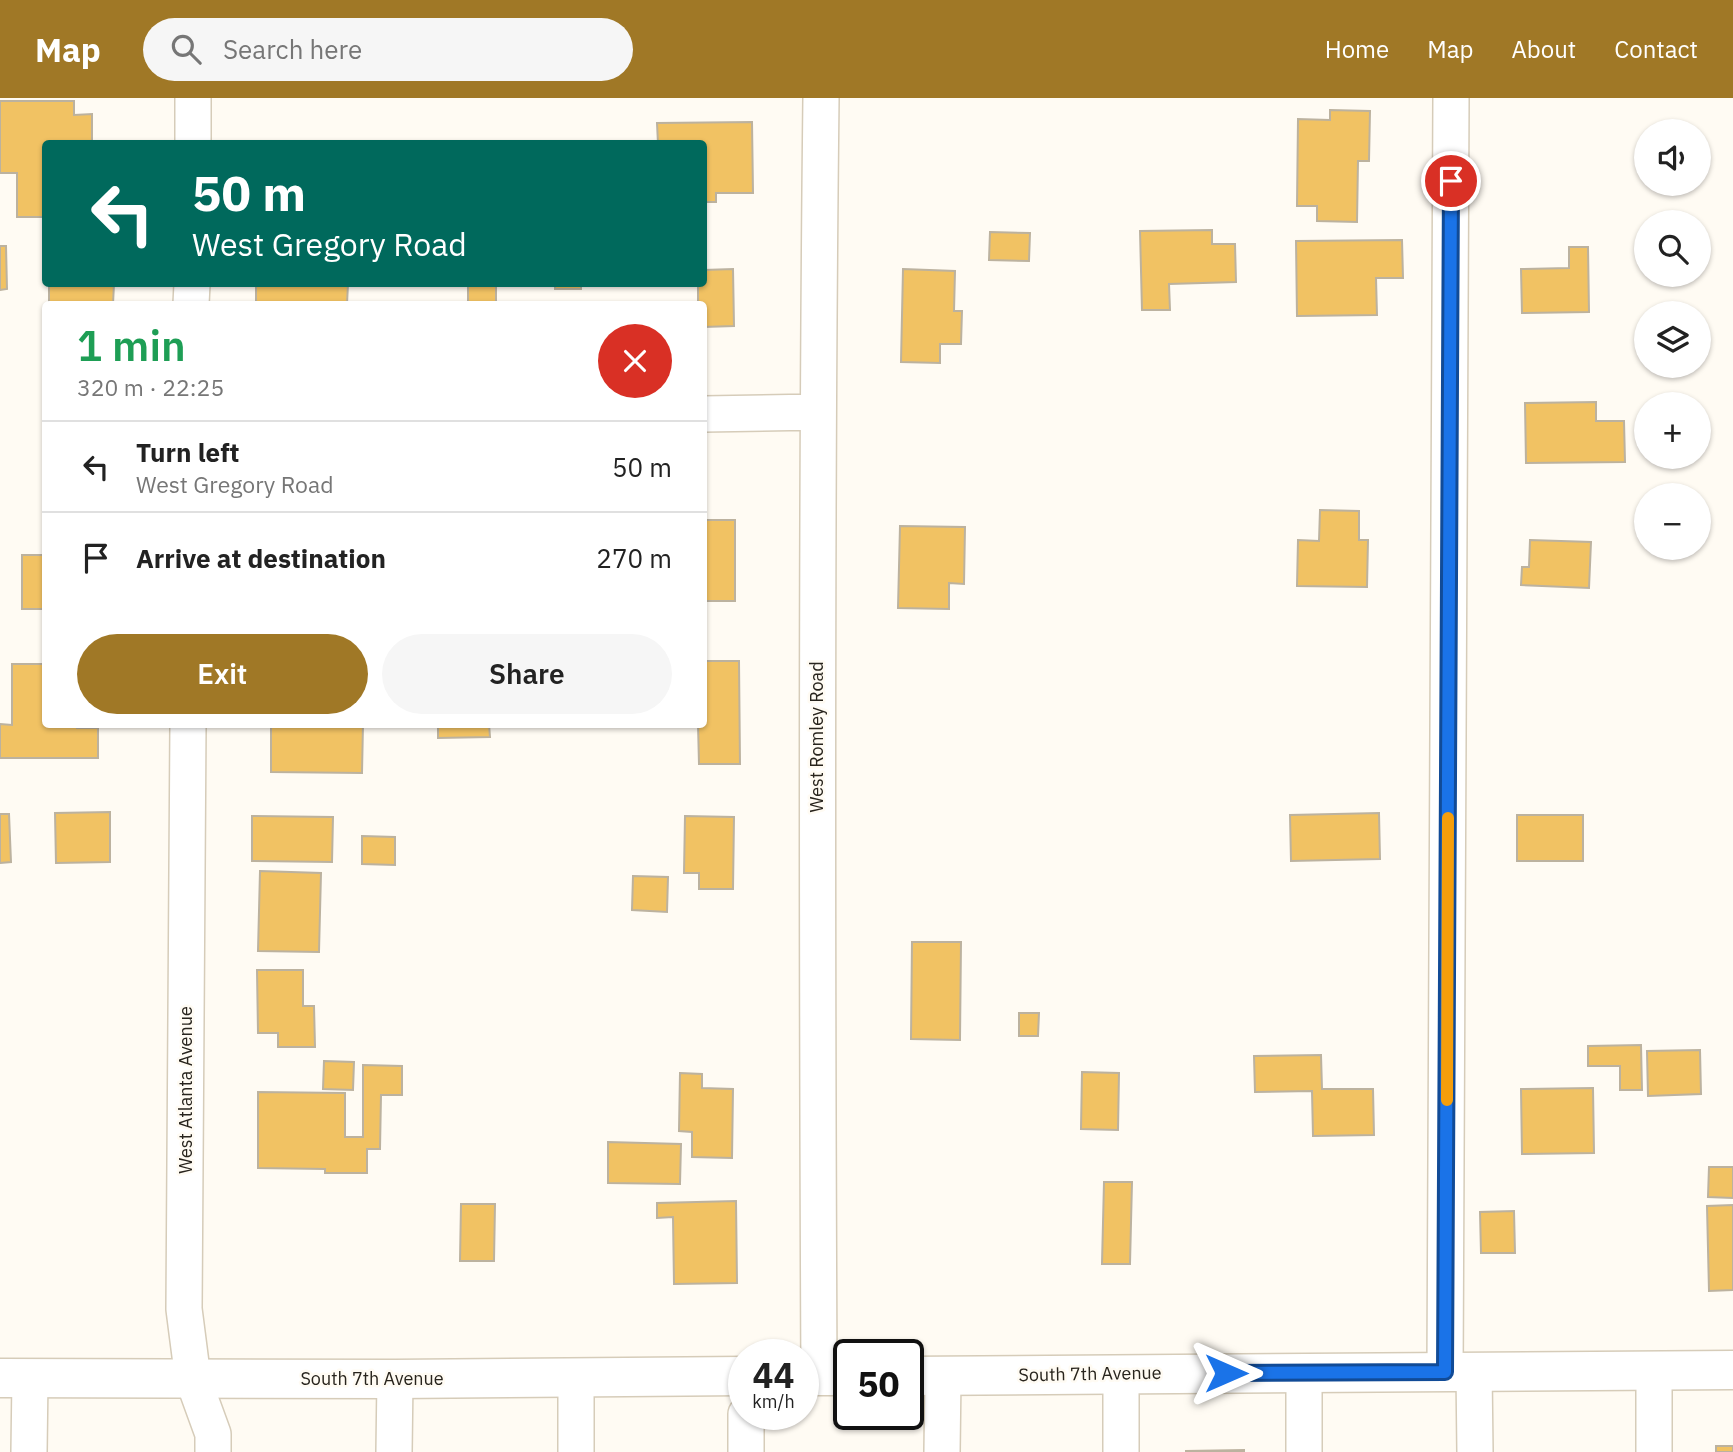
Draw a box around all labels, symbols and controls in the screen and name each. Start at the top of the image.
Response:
search box [143,18,633,81]
text: Map [35,28,101,71]
icon: search [167,30,205,68]
text: Search here [223,32,362,66]
text: Home [1325,33,1389,65]
text: Map [1427,33,1473,65]
text: About [1511,33,1576,65]
text: Contact [1614,33,1698,65]
map controls [1634,119,1711,560]
button: sound [1634,119,1711,196]
pin [1421,151,1481,211]
text: 50 m [192,161,306,224]
icon: arrive [1432,162,1470,200]
icon: left [77,168,168,259]
button: search [1634,210,1711,287]
text: West Gregory Road [192,223,467,265]
button: layers [1634,301,1711,378]
text: 1 min [77,318,186,373]
button: close [598,324,672,398]
text: 320 m · 22:25 [77,372,224,402]
button: + [1634,392,1711,469]
text: Turn left [136,435,239,469]
icon: left [77,448,115,486]
text: 50 m [612,450,672,484]
text: West Gregory Road [136,469,334,499]
button: − [1634,483,1711,560]
icon: arrive [77,539,115,577]
text: Arrive at destination [136,541,386,575]
text: 270 m [596,541,672,575]
button: Exit [77,634,368,714]
button: Share [382,634,672,714]
street label: West Romley Road [805,661,828,813]
street label: West Atlanta Avenue [174,1006,197,1174]
position arrow [1189,1336,1263,1410]
speed limit sign: 50 [833,1339,924,1430]
text: 44 [752,1352,795,1398]
street label: South 7th Avenue [1018,1361,1162,1386]
street label: South 7th Avenue [300,1367,444,1390]
text: km/h [752,1390,795,1413]

